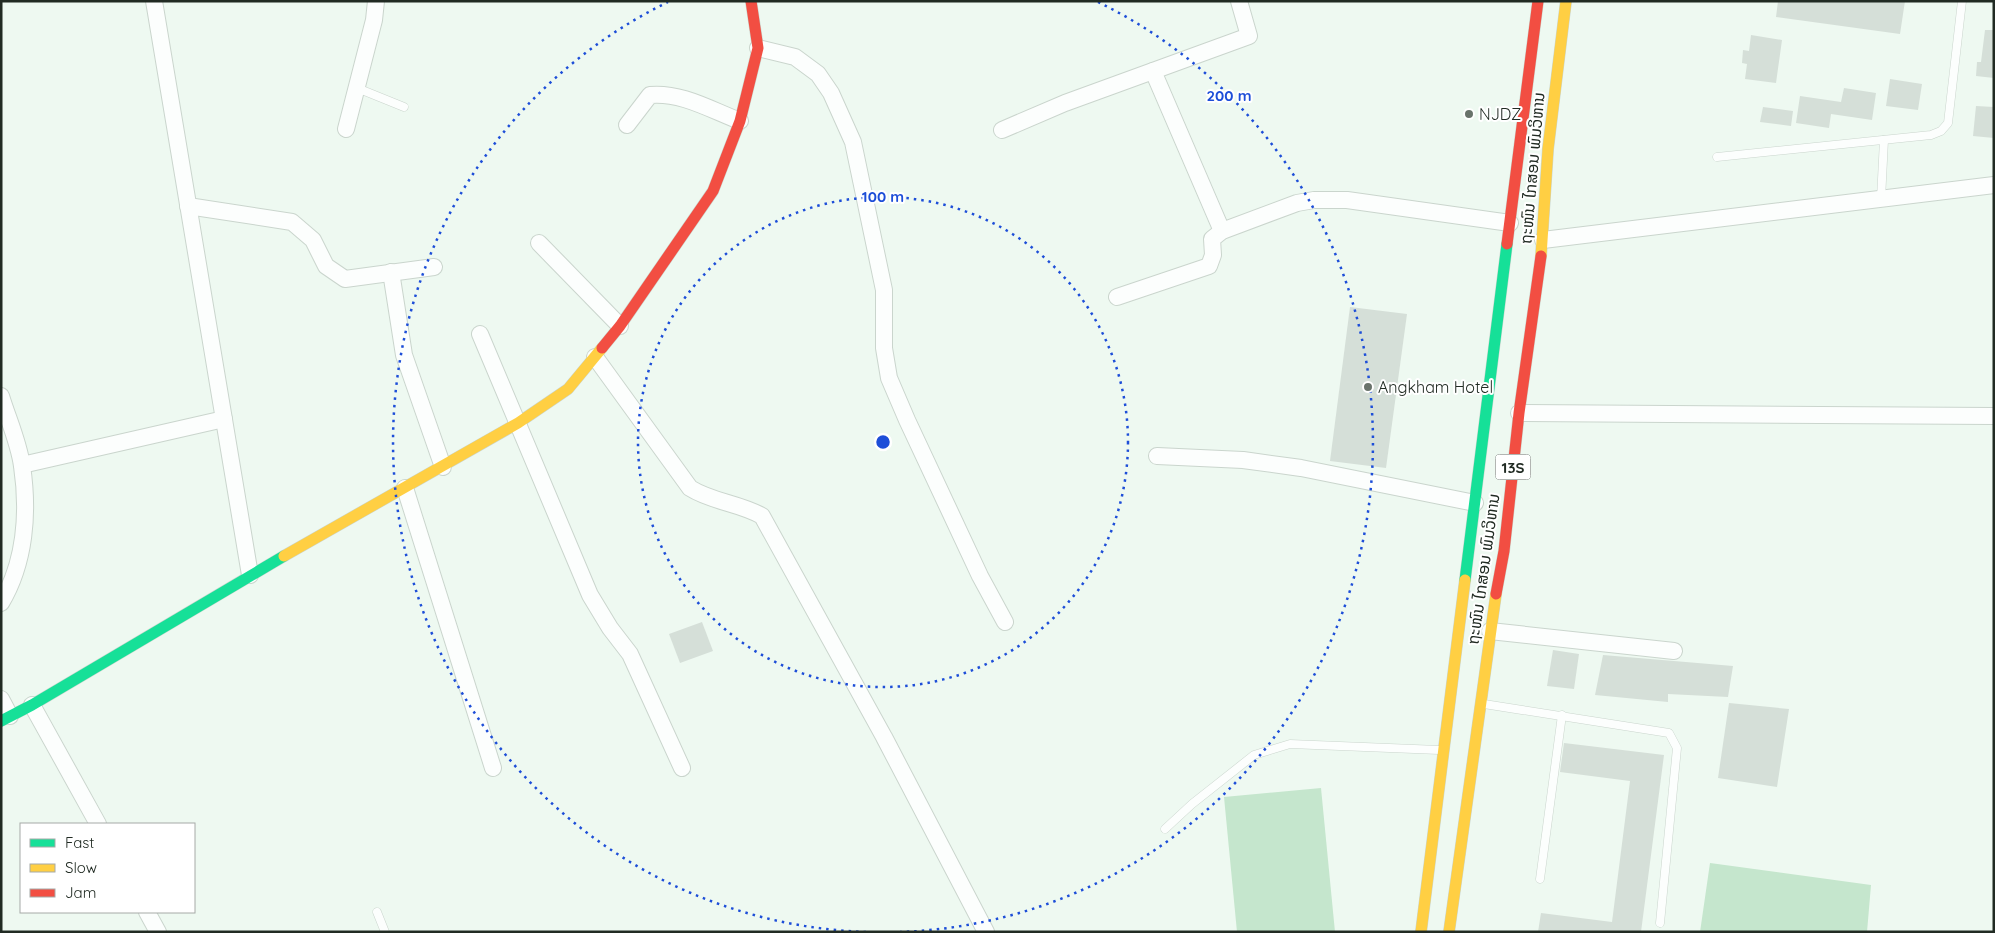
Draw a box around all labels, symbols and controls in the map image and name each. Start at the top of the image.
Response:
text: 200 m [1207,86,1252,105]
street label: ຖະໜົນ ໄກສອນ ພົມວິຫານ [1515,91,1549,245]
place label: NJDZ [1479,104,1521,124]
marker: NJDZ [1463,108,1475,120]
text: 100 m [862,187,904,206]
place label: Angkham Hotel [1378,377,1493,397]
marker: Angkham Hotel [1362,381,1374,393]
centre of rings [874,433,892,451]
road number: 13S [1496,454,1530,480]
street label: ຖະໜົນ ໄກສອນ ພົມວິຫານ [1462,492,1504,646]
legend [20,823,195,913]
text: Fast [65,833,94,852]
text: Slow [65,858,97,877]
text: Jam [65,883,96,902]

